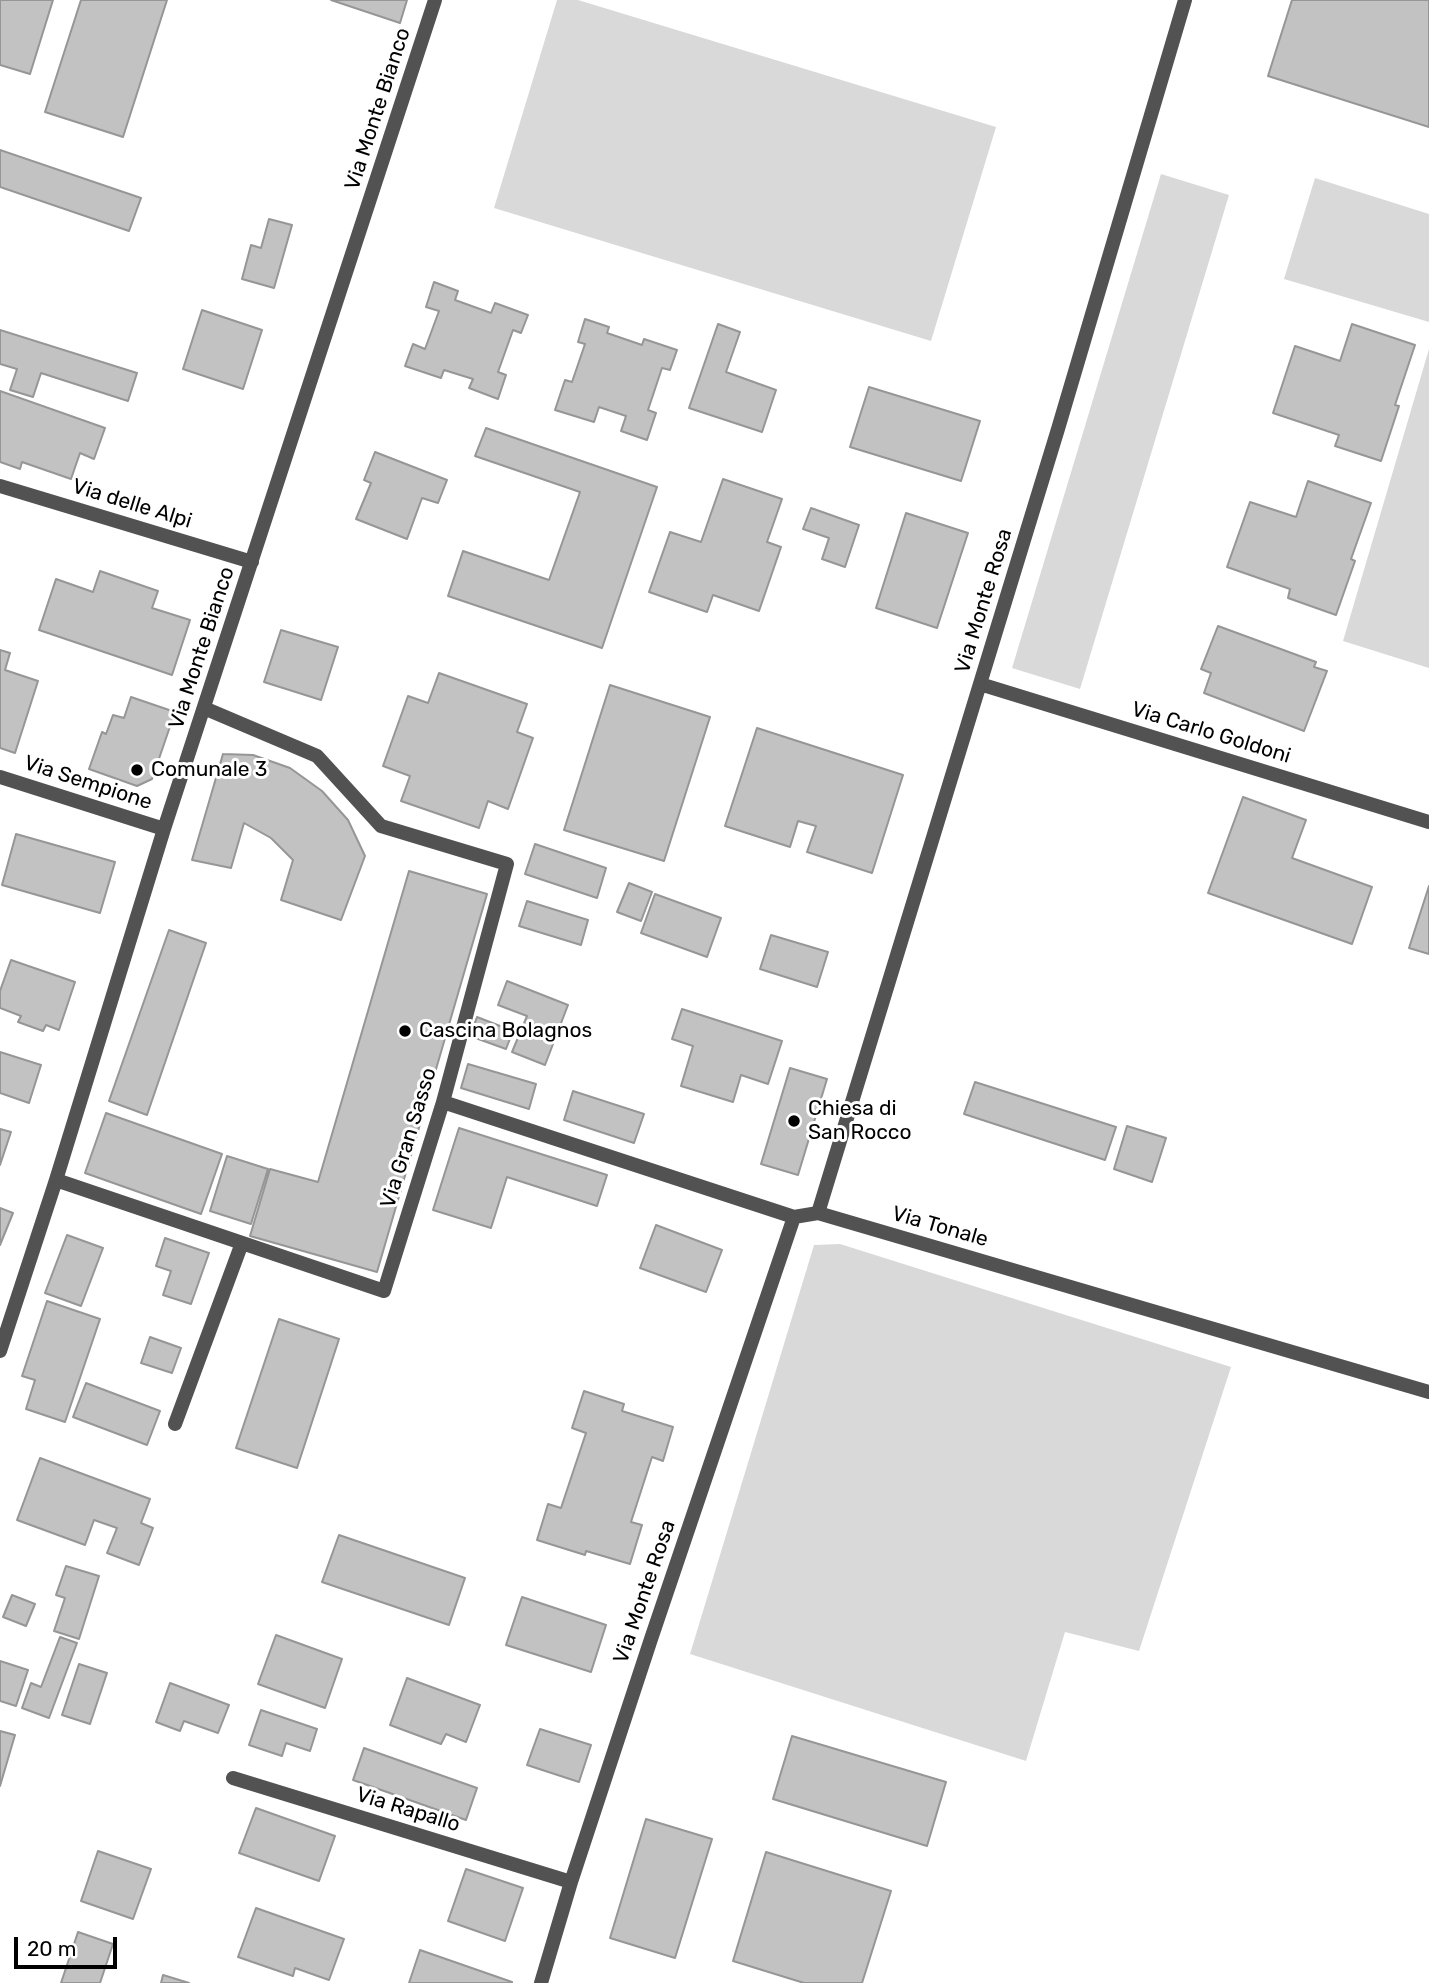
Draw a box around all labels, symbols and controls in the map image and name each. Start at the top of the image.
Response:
street label: Via Monte Bianco [340,25,416,193]
street label: Via delle Alpi [69,474,195,534]
street label: Via Monte Rosa [950,526,1018,676]
street label: Via Monte Bianco [164,564,240,732]
street label: Via Carlo Goldoni [1128,697,1294,769]
street label: Via Sempione [21,750,155,816]
place label: Comunale 3 [151,757,267,783]
marker: Comunale 3 [129,762,145,778]
place label: Cascina Bolagnos [419,1018,592,1044]
marker: Cascina Bolagnos [397,1023,413,1039]
street label: Via Gran Sasso [376,1065,442,1211]
place label: Chiesa di San Rocco [808,1096,911,1146]
marker: Chiesa di San Rocco [786,1113,802,1129]
street label: Via Tonale [889,1201,991,1253]
street label: Via Monte Rosa [609,1517,681,1667]
street label: Via Rapallo [353,1782,463,1838]
scale bar [18,1924,121,1968]
text: 20 m [27,1936,76,1961]

